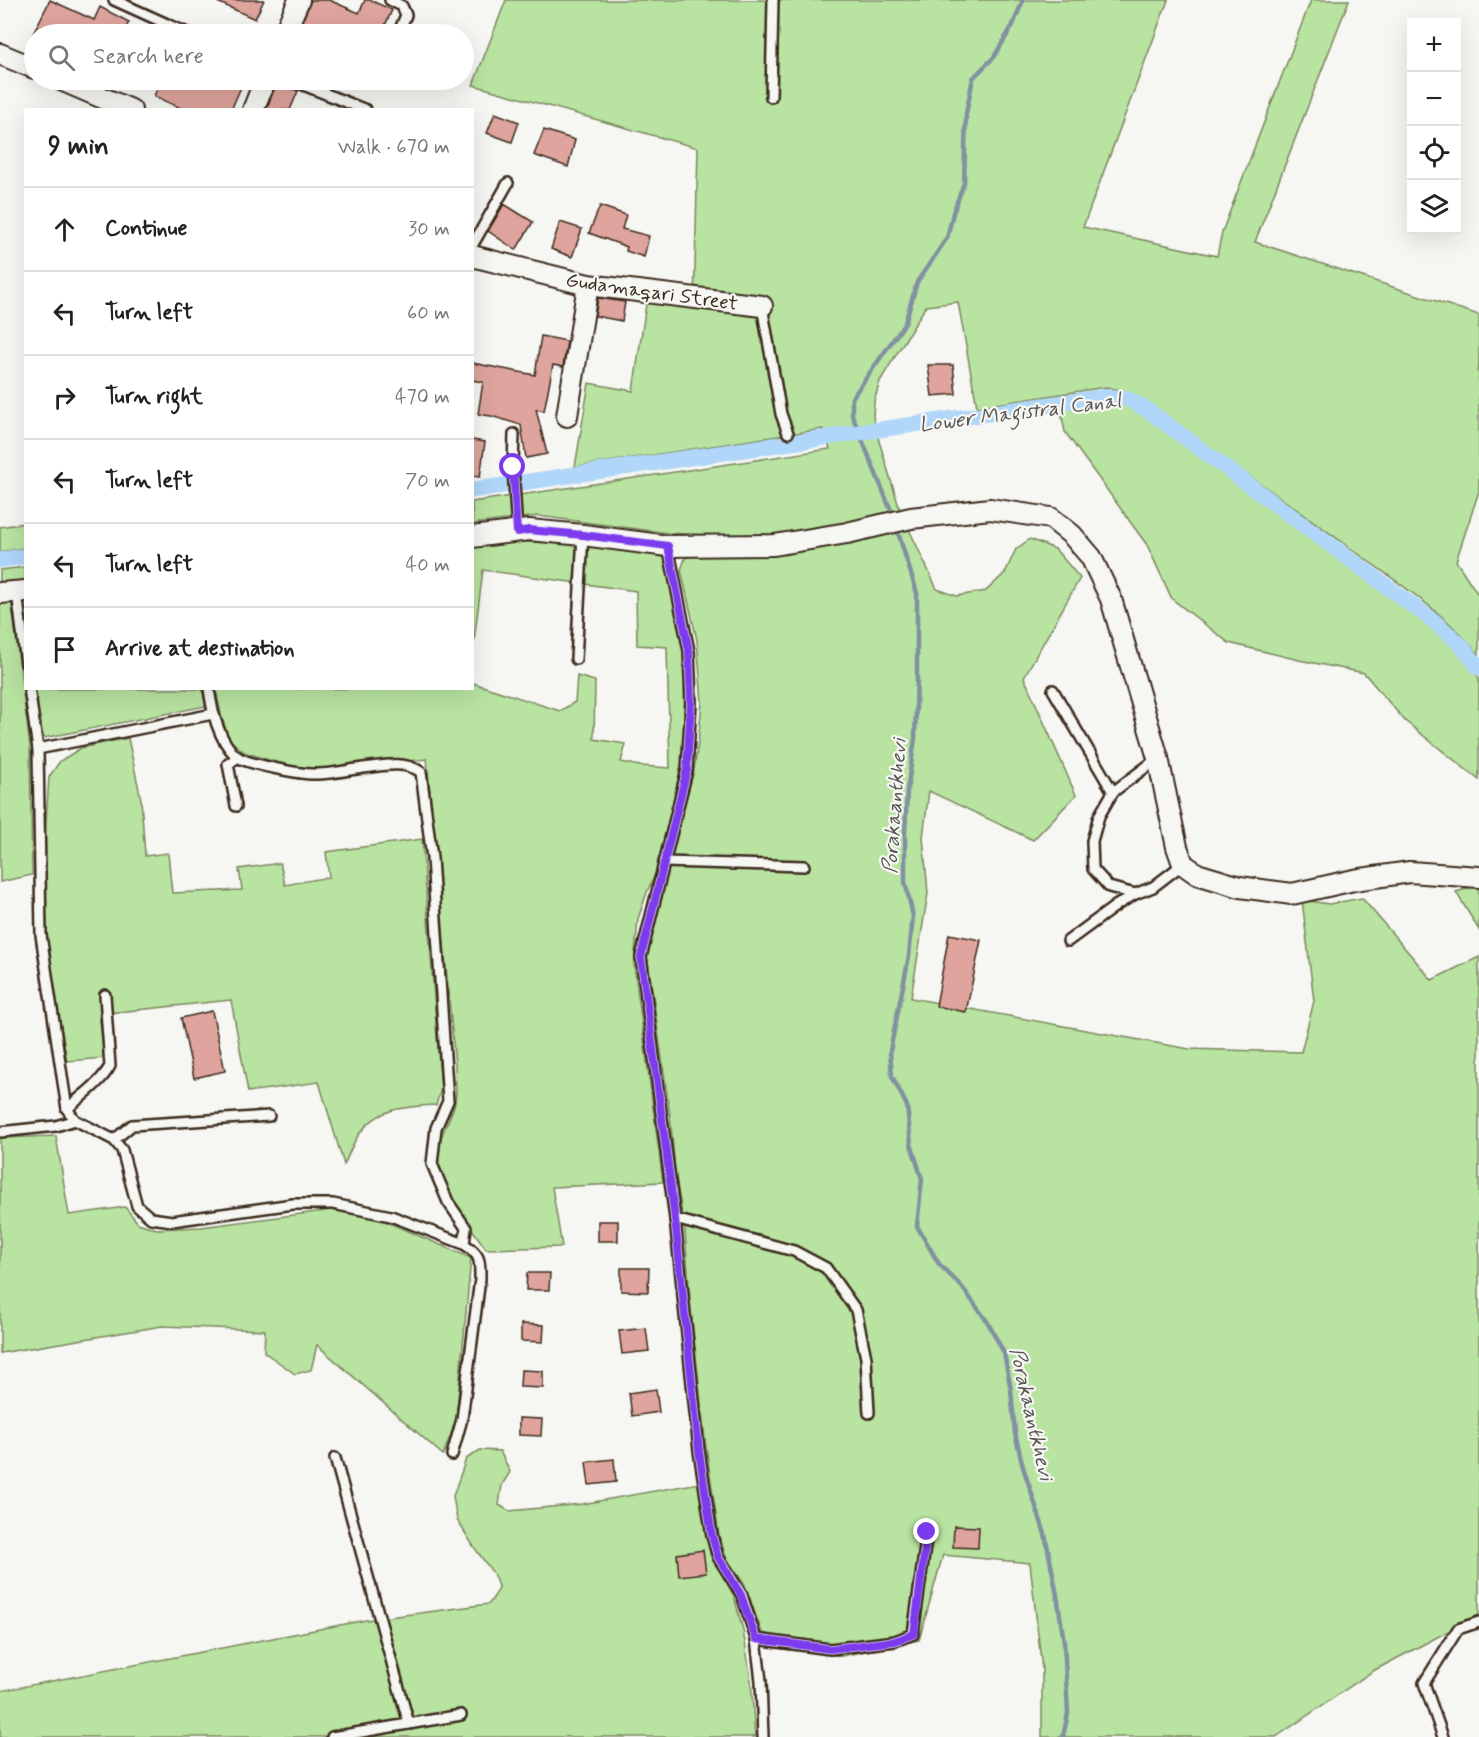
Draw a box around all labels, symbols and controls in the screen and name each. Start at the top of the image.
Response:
map controls [1407,18,1461,234]
button: + [1407,18,1461,72]
search box [24,24,474,90]
icon: search [45,41,78,74]
text: Search here [93,43,204,71]
button: − [1407,72,1461,126]
button: locate [1407,126,1461,180]
text: 9 min [48,130,109,164]
text: Walk · 670 m [338,134,450,161]
button: layers [1407,180,1461,234]
icon: ahead [48,213,81,246]
text: Continue [105,215,187,243]
text: 30 m [408,216,450,243]
street label: Gudamaqari Street [564,267,740,318]
icon: left [48,297,81,330]
text: Turn left [105,299,193,327]
text: 60 m [407,300,450,327]
icon: right [48,381,81,414]
text: Turn right [105,383,203,411]
text: 470 m [395,384,450,411]
water label: Lower Magistral Canal [918,386,1125,441]
route start [499,453,525,479]
icon: left [48,465,81,498]
text: Turn left [105,467,193,495]
text: 70 m [405,468,450,495]
icon: left [48,549,81,582]
text: Turn left [105,551,193,579]
text: 40 m [406,552,450,579]
icon: arrive [48,633,81,666]
text: Arrive at destination [105,635,295,663]
water label: Porakaantkhevi [876,735,914,875]
water label: Porakaantkhevi [1002,1345,1060,1485]
route end [913,1518,939,1544]

